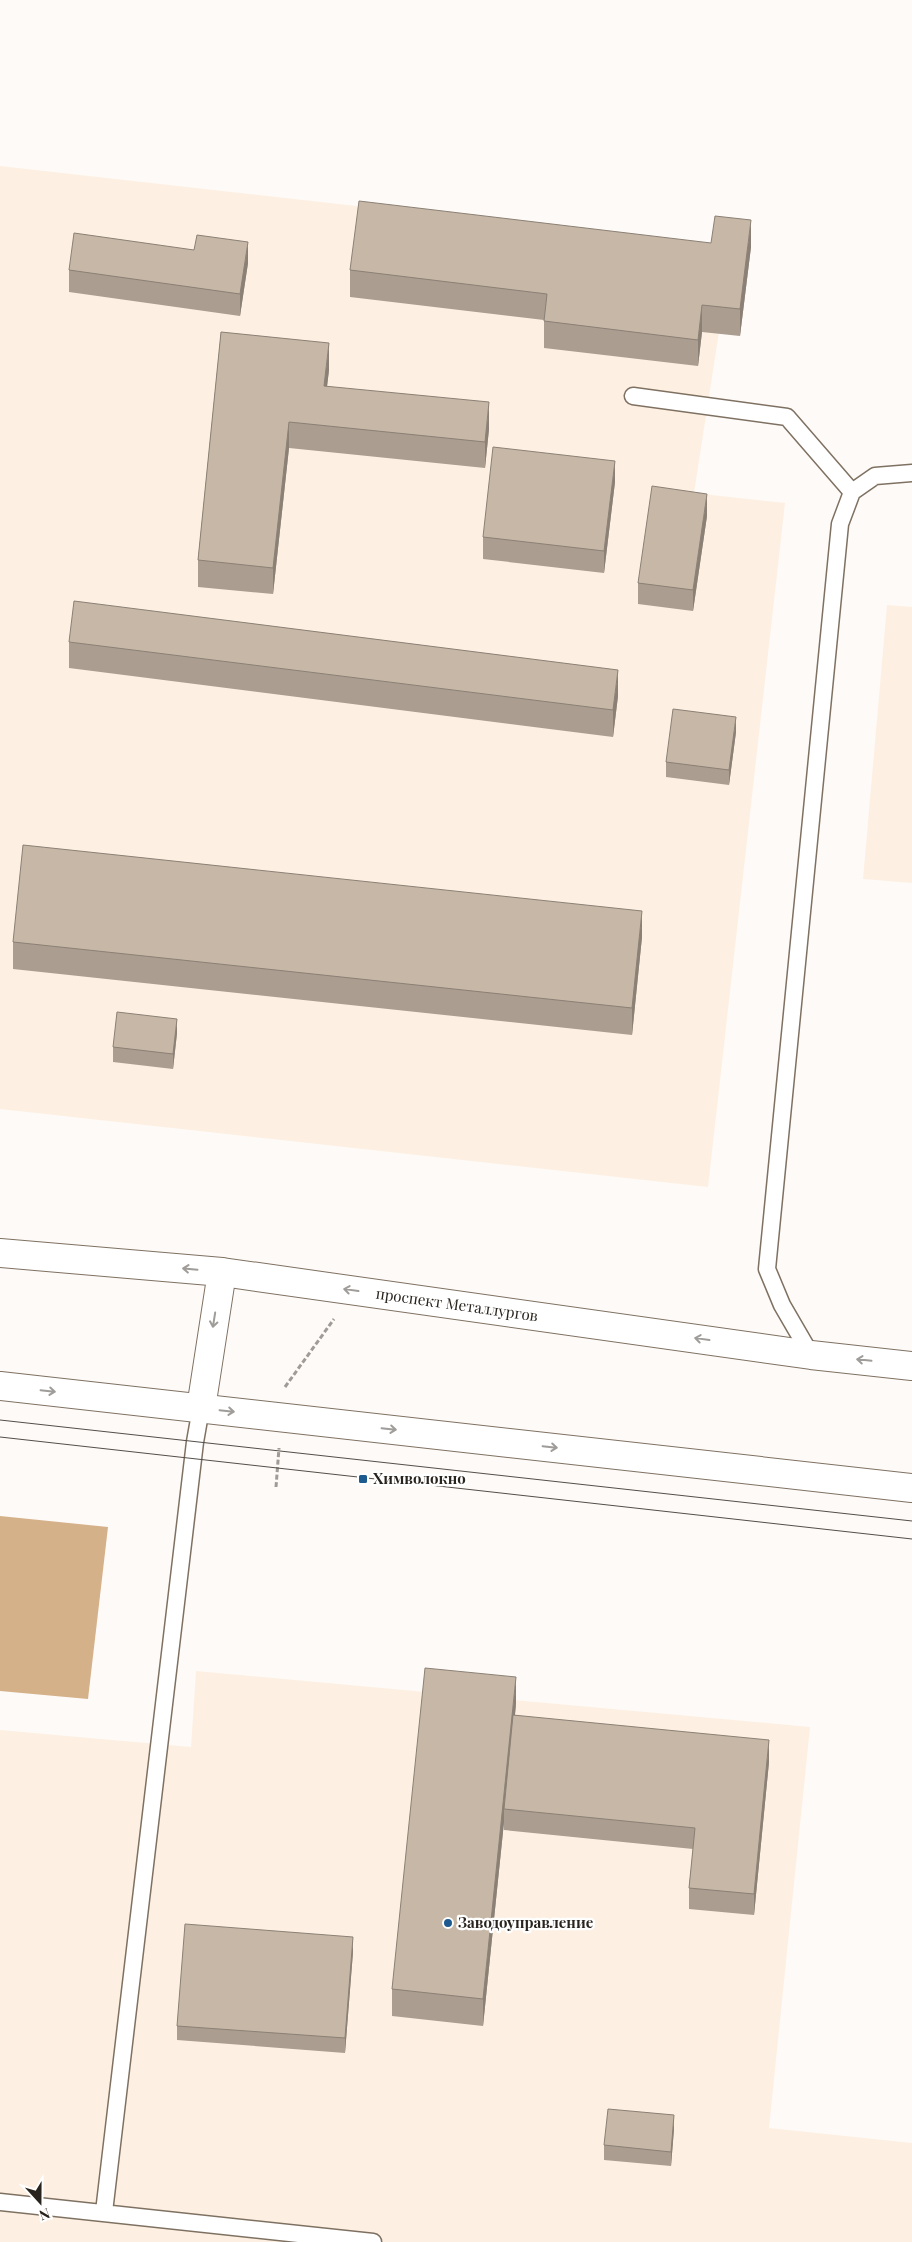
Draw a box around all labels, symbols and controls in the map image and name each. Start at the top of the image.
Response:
one-way arrow [182,1264,198,1274]
street label: проспект Металлургов [375,1283,539,1325]
one-way arrow [343,1284,359,1294]
one-way arrow [209,1312,219,1328]
one-way arrow [695,1334,711,1344]
one-way arrow [856,1355,872,1365]
one-way arrow [40,1386,56,1396]
one-way arrow [219,1406,235,1416]
one-way arrow [381,1424,397,1434]
one-way arrow [542,1442,558,1452]
place label: Химволокно [373,1468,466,1488]
marker: Химволокно [357,1473,369,1485]
place label: Заводоуправление [458,1912,594,1932]
marker: Заводоуправление [442,1917,454,1929]
north arrow [15,2177,65,2227]
text: N [37,2204,53,2225]

